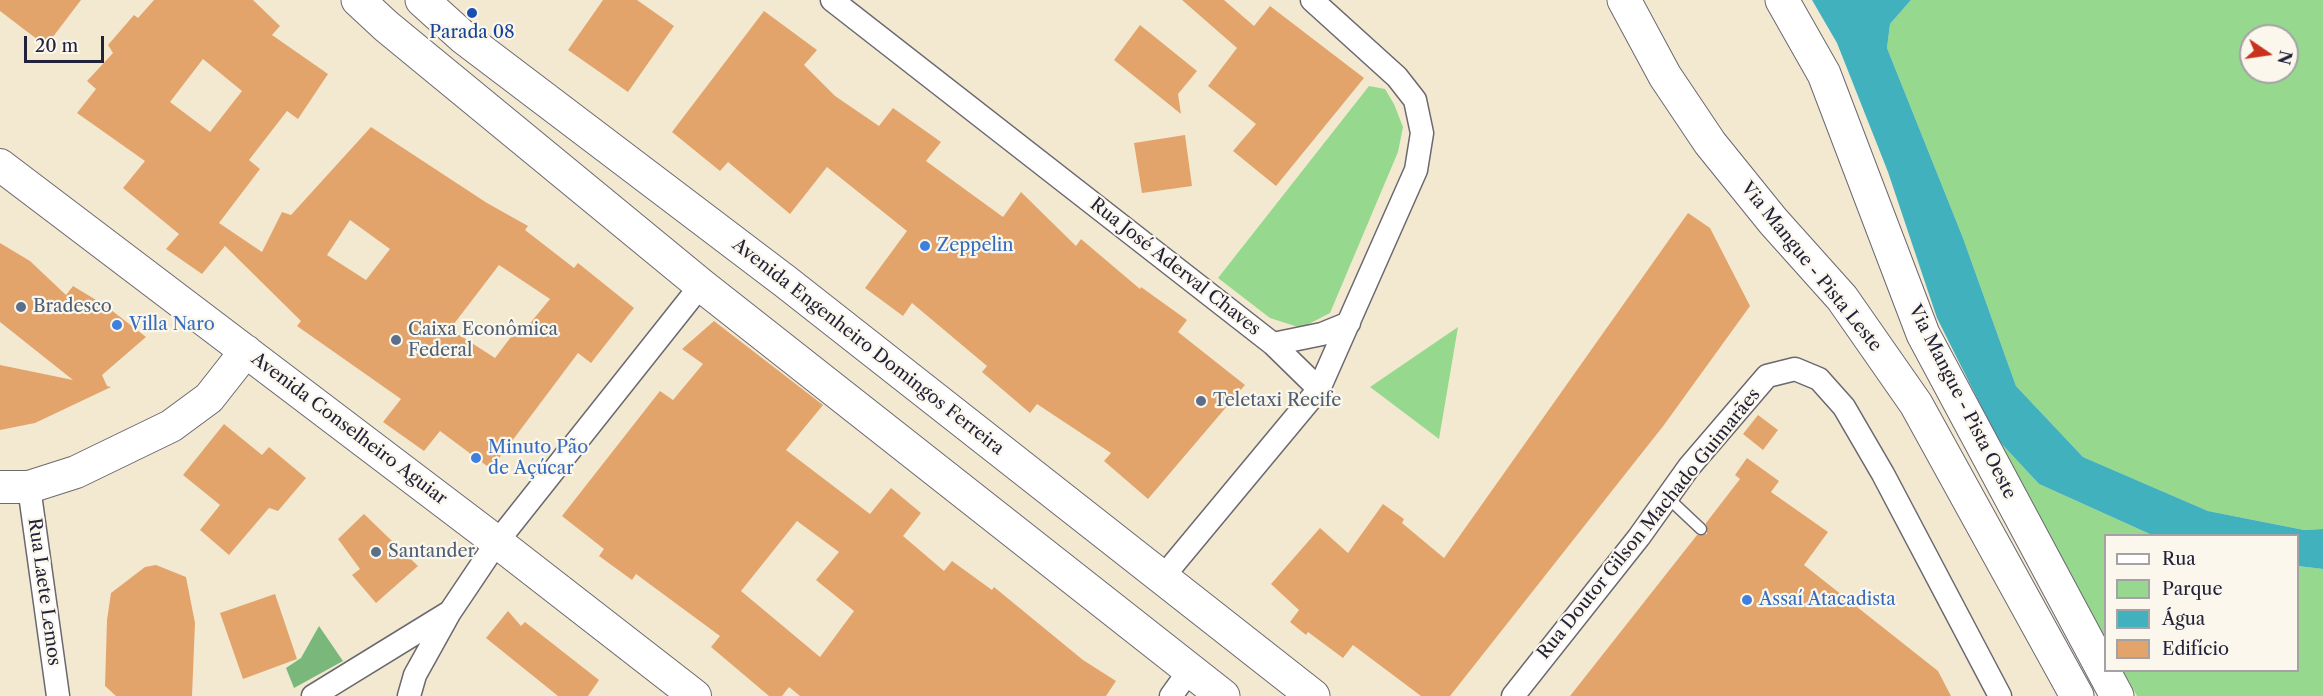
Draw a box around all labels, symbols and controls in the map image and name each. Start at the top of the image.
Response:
marker: Parada 08 [465,6,479,20]
place label: Parada 08 [429,22,515,44]
scale bar [27,24,106,62]
north arrow [2239,24,2299,84]
text: 20 m [35,35,78,57]
text: N [2273,49,2296,67]
street label: Via Mangue - Pista Leste [1736,178,1886,356]
street label: Rua José Aderval Chaves [1085,194,1265,340]
street label: Avenida Engenheiro Domingos Ferreira [728,234,1008,460]
place label: Zeppelin [937,235,1014,257]
marker: Zeppelin [918,239,932,253]
place label: Bradesco [33,296,112,318]
marker: Bradesco [14,300,28,314]
street label: Via Mangue - Pista Oeste [1904,301,2020,503]
place label: Villa Naro [129,314,215,336]
marker: Villa Naro [110,318,124,332]
place label: Caixa Econômica Federal [408,319,558,362]
marker: Caixa Econômica Federal [389,333,403,347]
street label: Avenida Conselheiro Aguiar [247,348,451,510]
street label: Rua Doutor Gilson Machado Guimarães [1533,384,1765,664]
place label: Teletaxi Recife [1213,390,1341,412]
marker: Teletaxi Recife [1194,394,1208,408]
place label: Minuto Pão de Açúcar [488,437,588,480]
marker: Minuto Pão de Açúcar [469,451,483,465]
street label: Rua Laete Lemos [23,517,65,667]
legend [2104,534,2299,672]
place label: Santander [388,541,475,563]
marker: Santander [369,545,383,559]
text: Rua [2162,548,2196,570]
text: Parque [2162,578,2223,600]
place label: Assaí Atacadista [1759,589,1896,611]
marker: Assaí Atacadista [1740,593,1754,607]
text: Água [2162,608,2205,630]
text: Edifício [2162,638,2229,660]

